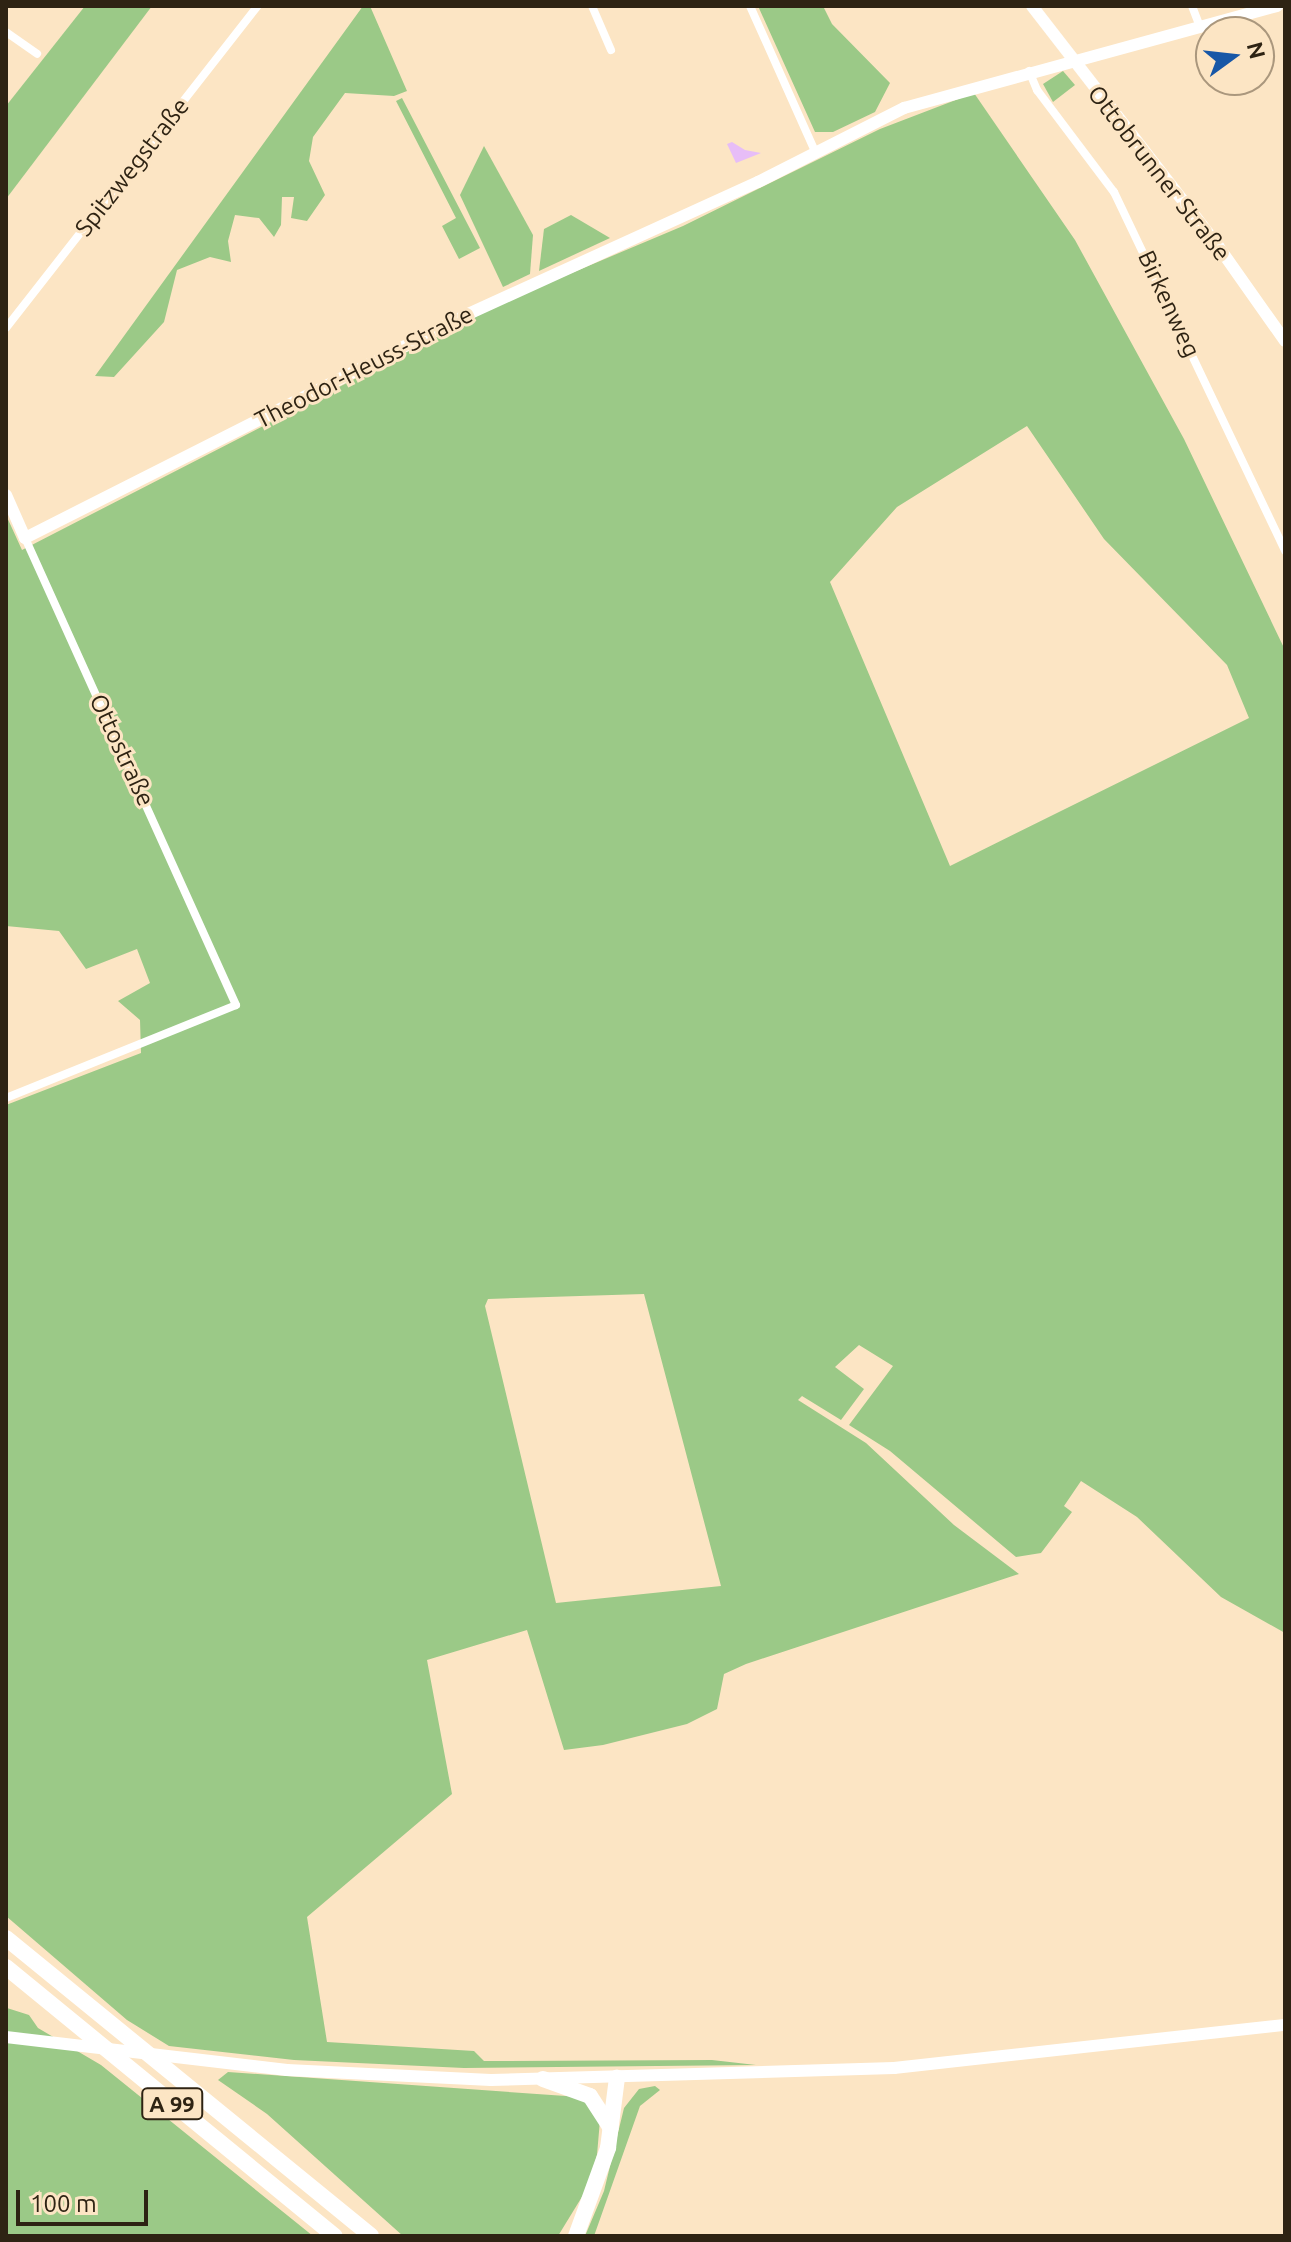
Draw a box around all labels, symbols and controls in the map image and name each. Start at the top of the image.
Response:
north arrow [1195,16,1275,96]
text: N [1243,39,1271,61]
street label: Ottobrunner Straße [1082,80,1236,266]
street label: Spitzwegstraße [69,92,195,242]
street label: Birkenweg [1132,246,1206,362]
street label: Theodor-Heuss-Straße [250,300,478,434]
street label: Ottostraße [83,689,161,811]
road number: A 99 [140,2086,204,2122]
scale bar [20,2174,152,2224]
text: 100 m [30,2190,97,2217]

